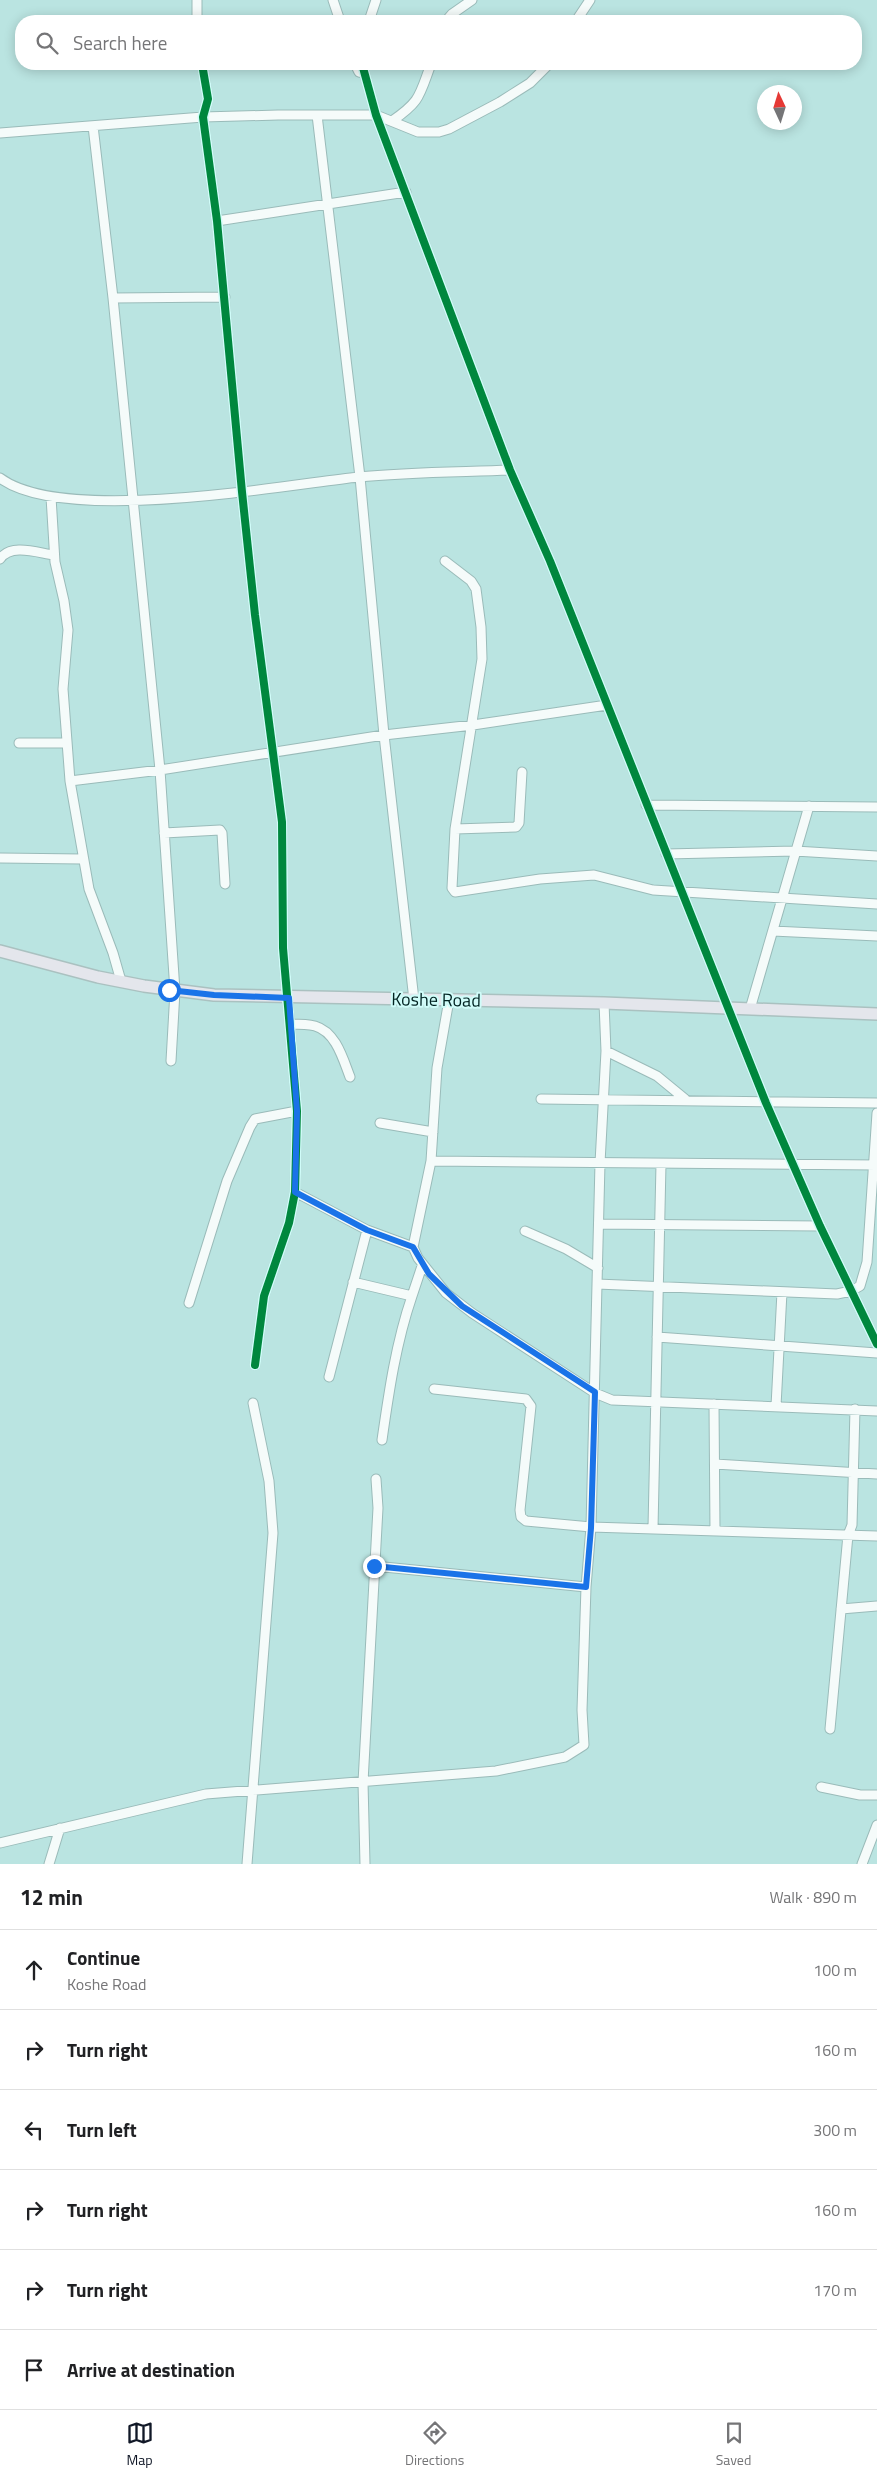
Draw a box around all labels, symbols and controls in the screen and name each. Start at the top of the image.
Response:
search box [15,15,862,70]
text: Search here [73,28,167,57]
icon: search [33,29,61,57]
north arrow [757,85,802,130]
route start [158,979,181,1002]
street label: Koshe Road [391,985,481,1014]
route end [363,1555,386,1578]
text: 12 min [20,1881,83,1913]
text: Walk · 890 m [769,1885,857,1909]
text: Continue [67,1943,140,1972]
icon: ahead [20,1956,48,1984]
text: 100 m [813,1958,857,1982]
text: Koshe Road [67,1972,147,1996]
text: Turn right [67,2035,148,2064]
icon: right [20,2036,48,2064]
text: 160 m [813,2038,857,2062]
text: Turn left [67,2115,137,2144]
icon: left [20,2116,48,2144]
text: 300 m [813,2118,857,2142]
text: Turn right [67,2195,148,2224]
icon: right [20,2196,48,2224]
text: 160 m [813,2198,857,2222]
text: Turn right [67,2275,148,2304]
icon: right [20,2276,48,2304]
text: 170 m [813,2278,857,2302]
text: Arrive at destination [67,2355,235,2384]
icon: arrive [20,2356,48,2384]
tab: Map [126,2419,154,2470]
tab: Directions [405,2419,464,2470]
tab: Saved [716,2419,751,2470]

